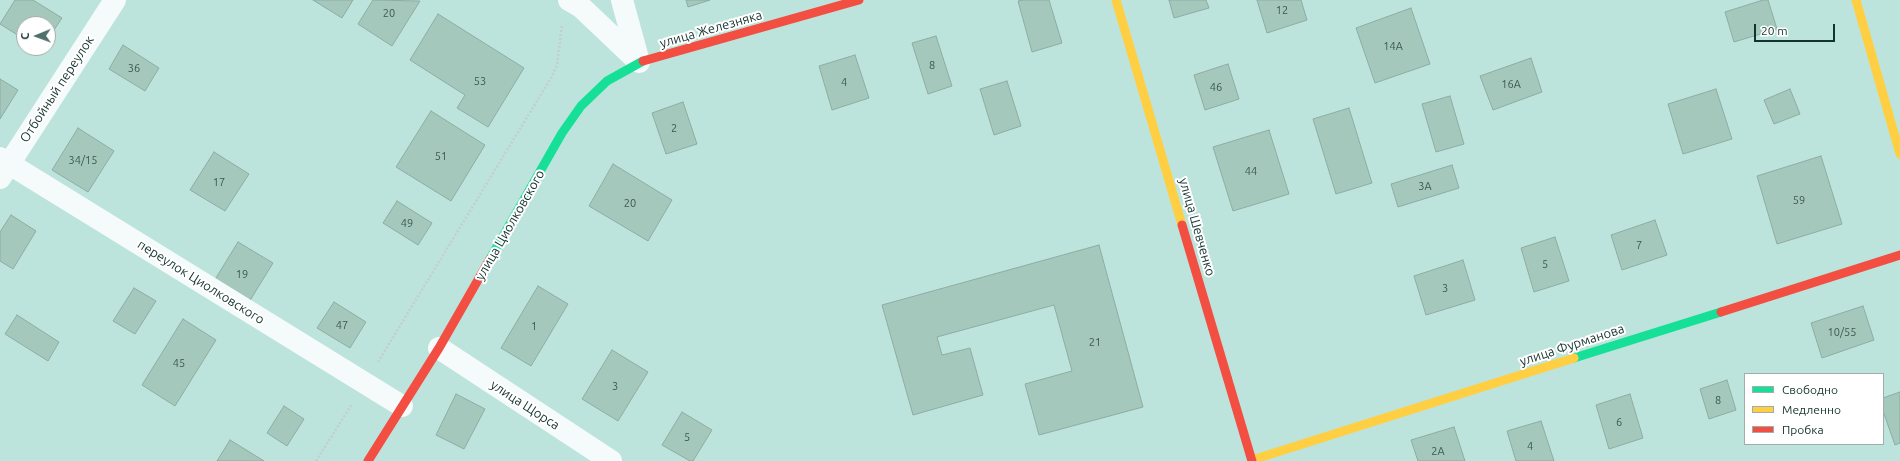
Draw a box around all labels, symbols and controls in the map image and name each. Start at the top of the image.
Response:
house number: 12 [1276,3,1288,17]
house number: 20 [383,6,395,20]
street label: улица Железняка [658,7,764,51]
north arrow [16,16,56,56]
scale bar [1756,16,1837,42]
text: 20 m [1761,24,1788,37]
street label: Отбойный переулок [17,33,97,145]
text: С [19,33,31,40]
house number: 14А [1383,39,1403,53]
house number: 8 [929,58,935,72]
house number: 36 [128,61,140,75]
house number: 53 [474,74,486,88]
house number: 4 [841,75,847,89]
house number: 16А [1501,77,1521,91]
house number: 46 [1210,80,1222,94]
house number: 2 [671,121,677,135]
house number: 51 [435,149,447,163]
house number: 34/15 [69,153,97,167]
house number: 44 [1245,164,1257,178]
street label: улица Циолковского [472,167,548,283]
house number: 17 [213,175,225,189]
street label: улица Шевченко [1176,176,1218,278]
house number: 3А [1418,179,1432,193]
house number: 59 [1793,193,1805,207]
house number: 20 [624,196,636,210]
house number: 49 [401,216,413,230]
street label: переулок Циолковского [135,237,267,327]
house number: 7 [1636,238,1642,252]
house number: 5 [1542,257,1548,271]
house number: 19 [236,267,248,281]
house number: 3 [1442,281,1448,295]
house number: 47 [336,318,348,332]
house number: 1 [531,319,537,333]
street label: улица Фурманова [1518,321,1626,369]
house number: 10/55 [1828,325,1856,339]
house number: 21 [1089,335,1101,349]
house number: 45 [173,356,185,370]
legend [1744,373,1884,445]
street label: улица Щорса [487,377,563,433]
house number: 3 [612,379,618,393]
text: Свободно [1782,383,1838,396]
house number: 8 [1715,393,1721,407]
text: Медленно [1782,403,1841,416]
house number: 6 [1616,415,1622,429]
text: Пробка [1782,423,1824,436]
house number: 5 [684,430,690,444]
house number: 4 [1527,439,1533,453]
house number: 2А [1431,444,1445,458]

